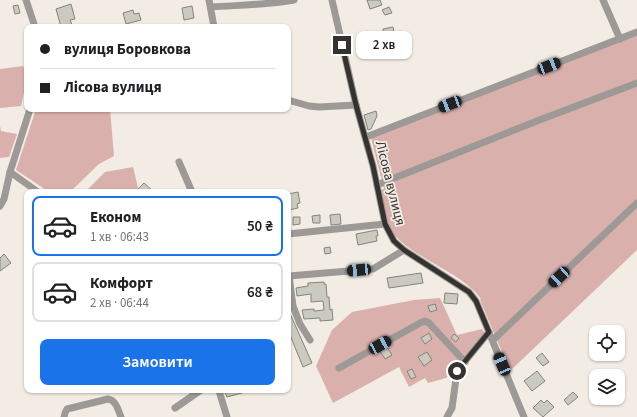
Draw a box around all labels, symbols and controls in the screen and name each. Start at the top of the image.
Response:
callout: 2 хв [356,31,412,59]
route end [333,36,351,54]
text: 2 хв [373,36,395,54]
text: вулиця Боровкова [64,39,191,60]
car [536,56,562,76]
text: Лісова вулиця [64,77,162,98]
car [437,94,463,114]
street label: Лісова вулиця [370,139,410,228]
text: Економ [90,207,141,228]
icon: car [42,208,78,244]
text: 50 ₴ [247,216,273,237]
text: 1 хв · 06:43 [90,228,149,246]
car [347,263,371,277]
car [546,264,572,290]
text: Комфорт [90,273,153,294]
icon: car [42,274,78,310]
text: 68 ₴ [247,282,273,303]
text: 2 хв · 06:44 [90,294,149,312]
map controls [589,325,625,405]
button: locate [589,325,625,361]
car [367,334,393,356]
button: Замовити [40,339,275,385]
car [492,351,512,377]
route start [448,362,466,380]
button: layers [589,369,625,405]

